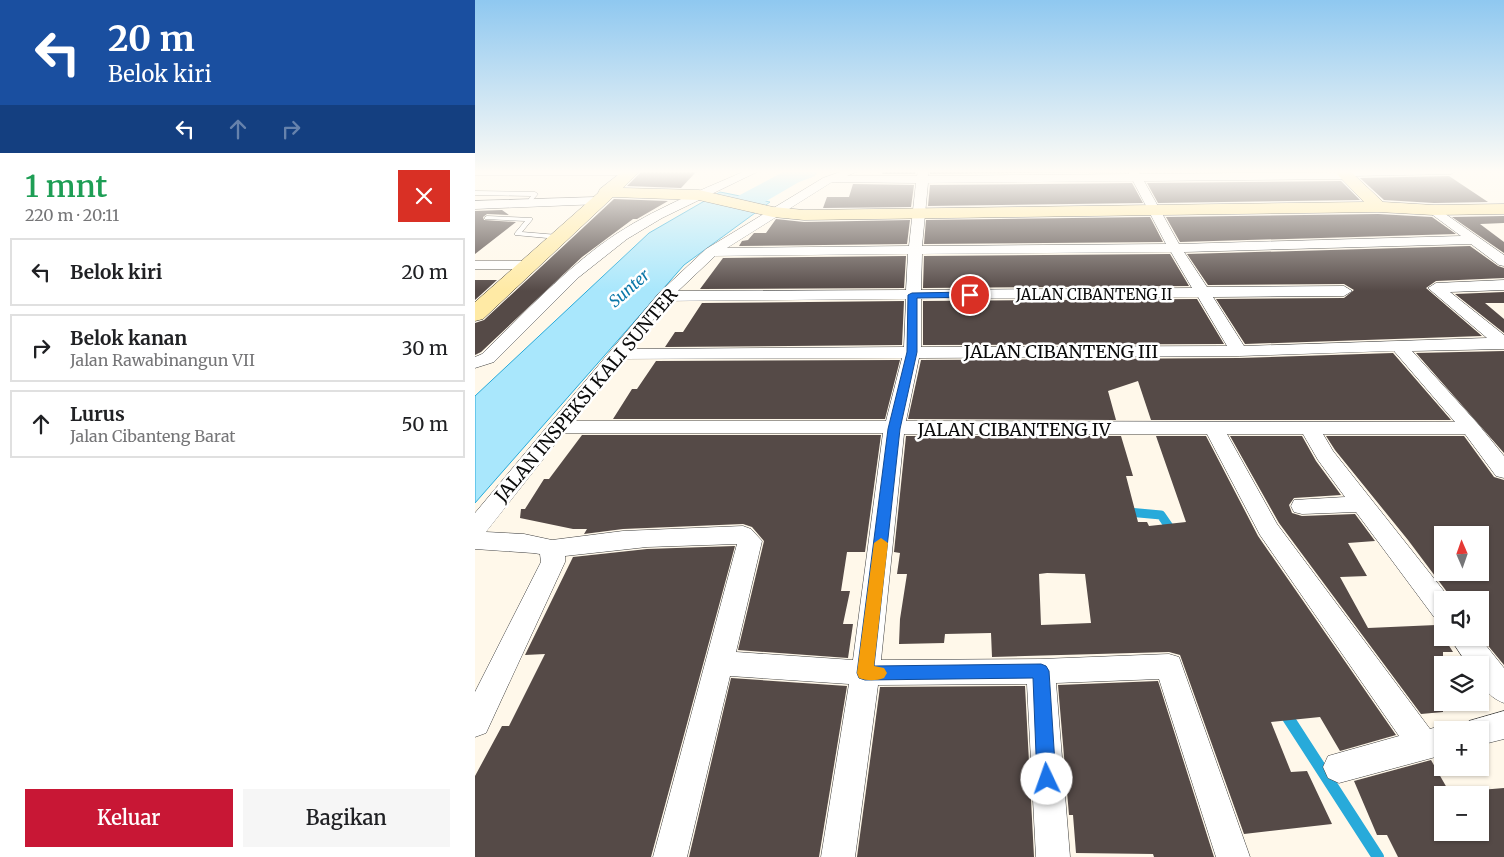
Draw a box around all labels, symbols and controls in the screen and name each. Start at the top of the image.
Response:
text: 20 m [108,17,195,61]
icon: left [25,20,90,85]
text: Belok kiri [108,60,212,88]
icon: left [171,115,199,143]
icon: ahead [224,115,252,143]
icon: right [277,115,305,143]
text: 1 mnt [25,167,107,205]
button: close [398,170,450,222]
text: 220 m · 20:11 [25,205,119,225]
icon: left [27,258,55,286]
text: Belok kiri [70,260,162,284]
text: 20 m [401,260,448,284]
water label: Sunter [605,265,654,311]
pin [949,274,991,316]
icon: arrive [956,281,984,309]
street label: JALAN INSPEKSI KALI SUNTER [489,283,683,508]
street label: JALAN CIBANTENG II [1015,285,1172,304]
text: Belok kanan [70,326,187,350]
icon: right [27,334,55,362]
text: 30 m [402,336,448,360]
street label: JALAN CIBANTENG III [963,340,1158,363]
text: Jalan Rawabinangun VII [70,350,255,370]
text: Lurus [70,402,125,426]
icon: ahead [27,410,55,438]
text: 50 m [402,412,448,436]
street label: JALAN CIBANTENG IV [916,418,1112,441]
text: Jalan Cibanteng Barat [70,426,236,446]
north arrow [1434,526,1489,581]
map controls [1434,526,1489,841]
button: sound [1434,591,1489,646]
button: layers [1434,656,1489,711]
button: + [1434,721,1489,776]
position arrow [1020,752,1072,804]
button: − [1434,786,1489,841]
button: Keluar [25,789,233,847]
button: Bagikan [243,789,450,847]

